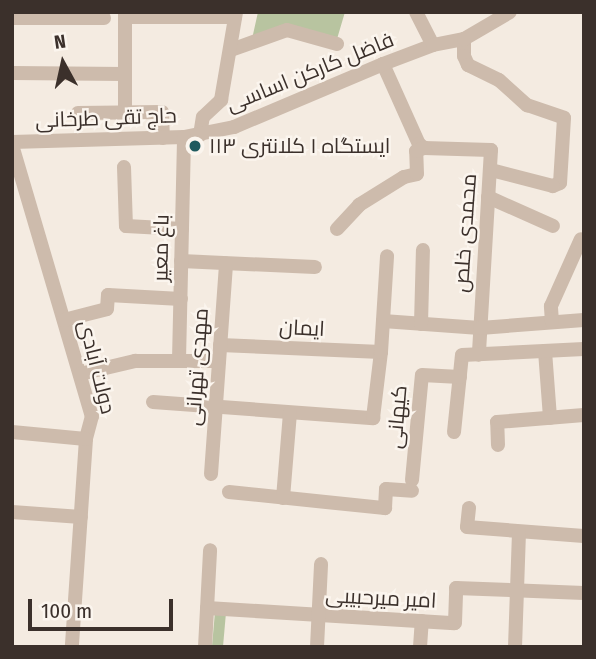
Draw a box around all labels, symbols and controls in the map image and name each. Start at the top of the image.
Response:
street label: فاضل کارکن اساسی [223,27,397,117]
north arrow [28,28,98,98]
text: N [53,30,67,54]
street label: حاج تقی طرخانی [35,103,177,133]
place label: ایستگاه ۱ کلانتری ۱۱۳ [209,133,390,159]
marker: ایستگاه ۱ کلانتری ۱۱۳ [187,138,203,154]
street label: محمدی خلص [448,173,482,293]
street label: باغ معیر [148,214,174,282]
street label: مهدی تهرانی [180,307,214,427]
street label: ایمان [279,314,325,342]
street label: دولت آبادی [73,317,121,417]
street label: کیهانی [382,384,412,450]
street label: امیر میرحبیبی [325,583,437,613]
scale bar [32,586,177,630]
text: 100 m [41,598,92,624]

